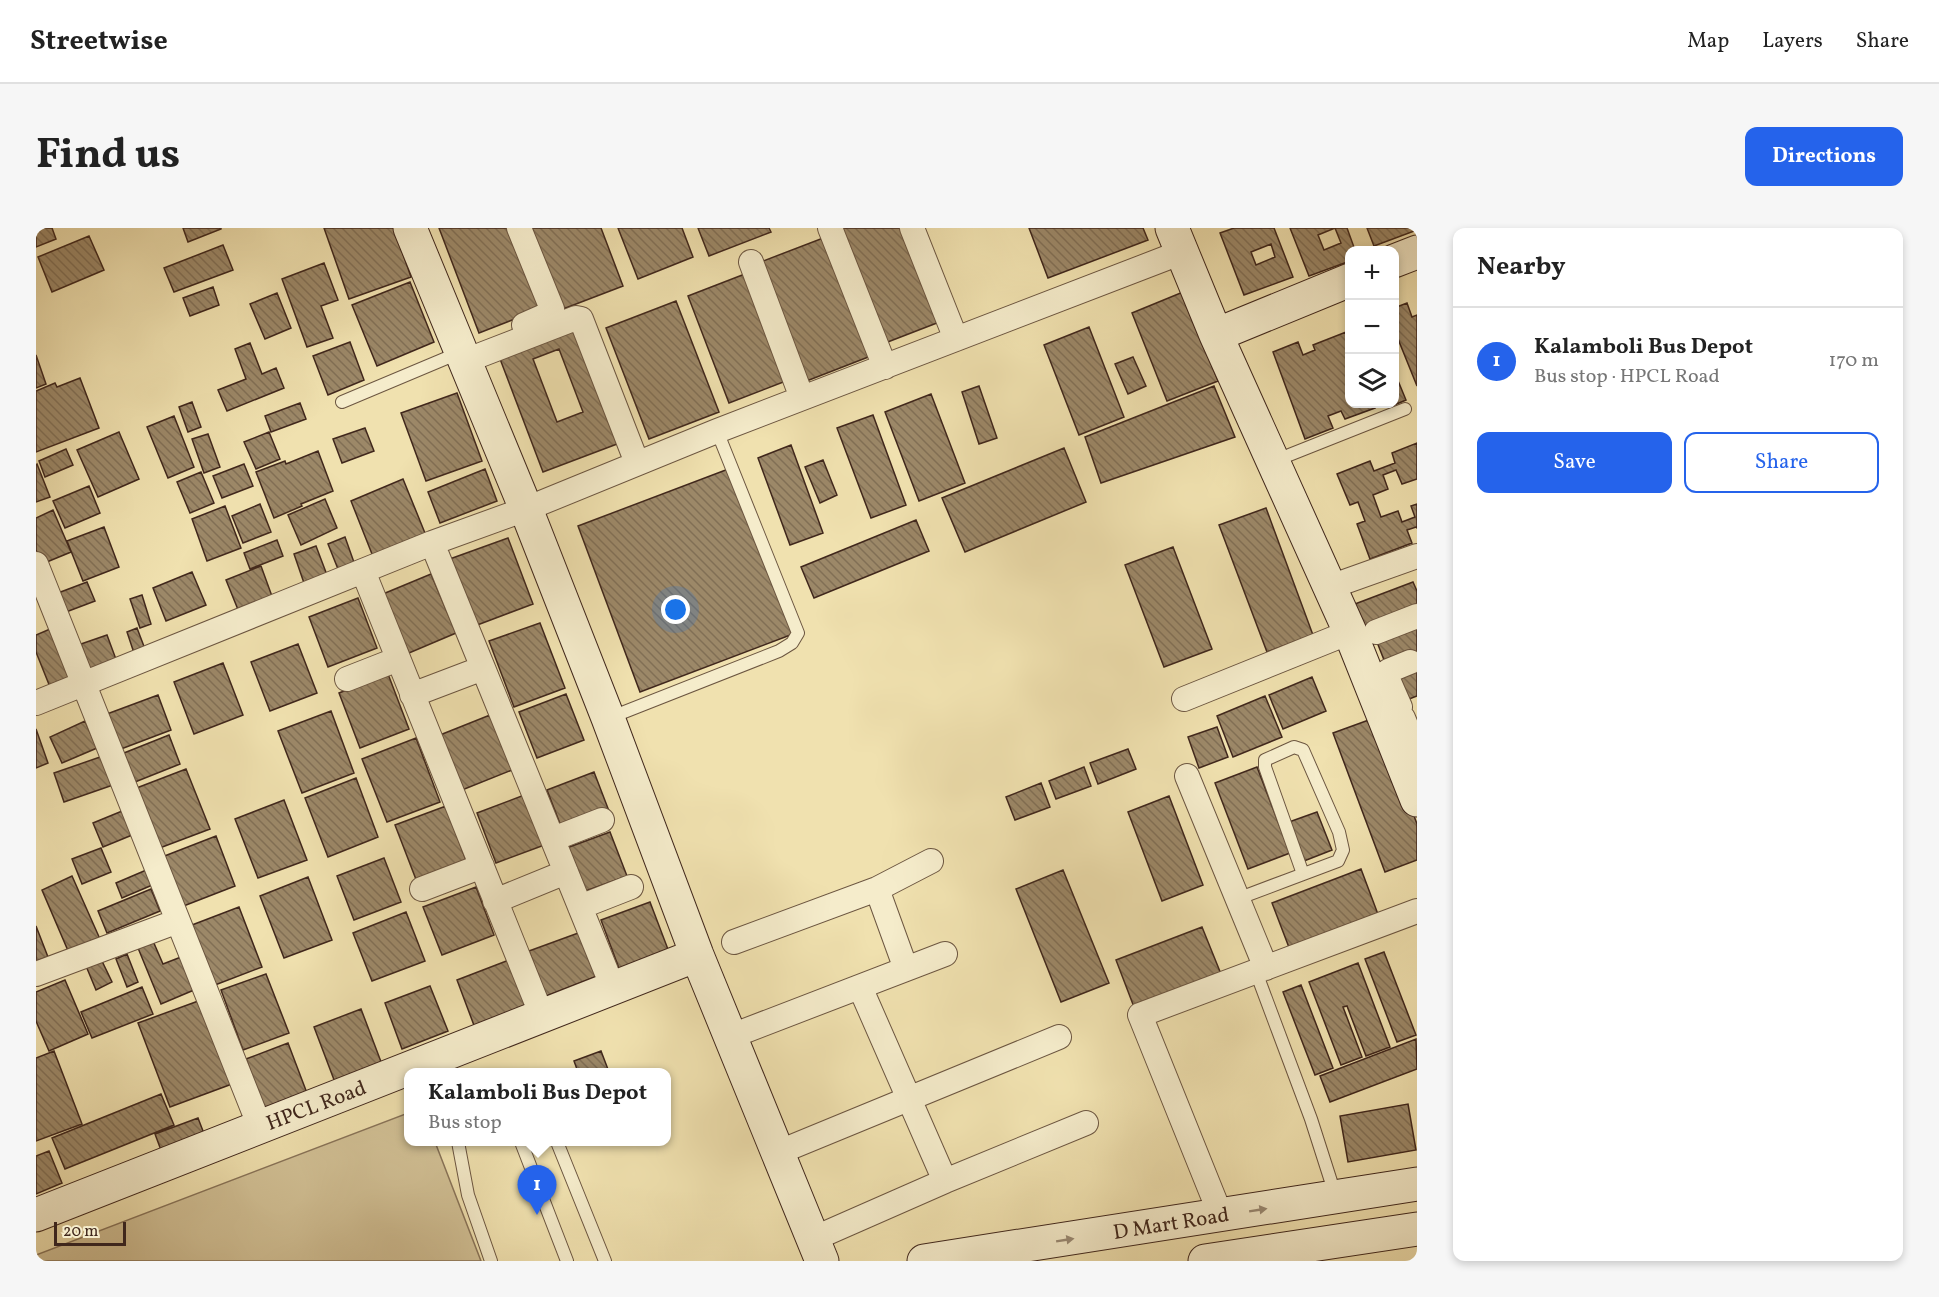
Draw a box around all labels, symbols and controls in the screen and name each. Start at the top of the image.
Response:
text: Streetwise [30,22,168,61]
text: Map [1687,27,1729,56]
text: Layers [1762,27,1823,56]
text: Share [1856,27,1909,56]
text: Find us [36,127,180,186]
button: Directions [1745,127,1903,186]
map controls [1345,246,1399,408]
button: + [1345,246,1399,300]
text: Nearby [1477,249,1566,285]
button: − [1345,300,1399,354]
text: Kalamboli Bus Depot [1534,332,1753,363]
text: 1 [1492,347,1501,375]
text: 170 m [1829,347,1879,375]
button: layers [1345,354,1399,408]
text: Bus stop · HPCL Road [1534,363,1720,391]
button: Save [1477,432,1672,493]
button: Share [1684,432,1879,493]
your location [661,595,690,624]
popup [404,1068,671,1146]
street label: HPCL Road [262,1074,371,1139]
text: Kalamboli Bus Depot [428,1078,647,1109]
text: Bus stop [428,1109,502,1137]
pin: 1 [518,1166,556,1215]
street label: D Mart Road [1111,1201,1231,1248]
one-way arrow [1248,1205,1267,1214]
scale bar [54,1219,126,1246]
text: 20 m [63,1221,98,1243]
one-way arrow [1055,1235,1074,1244]

